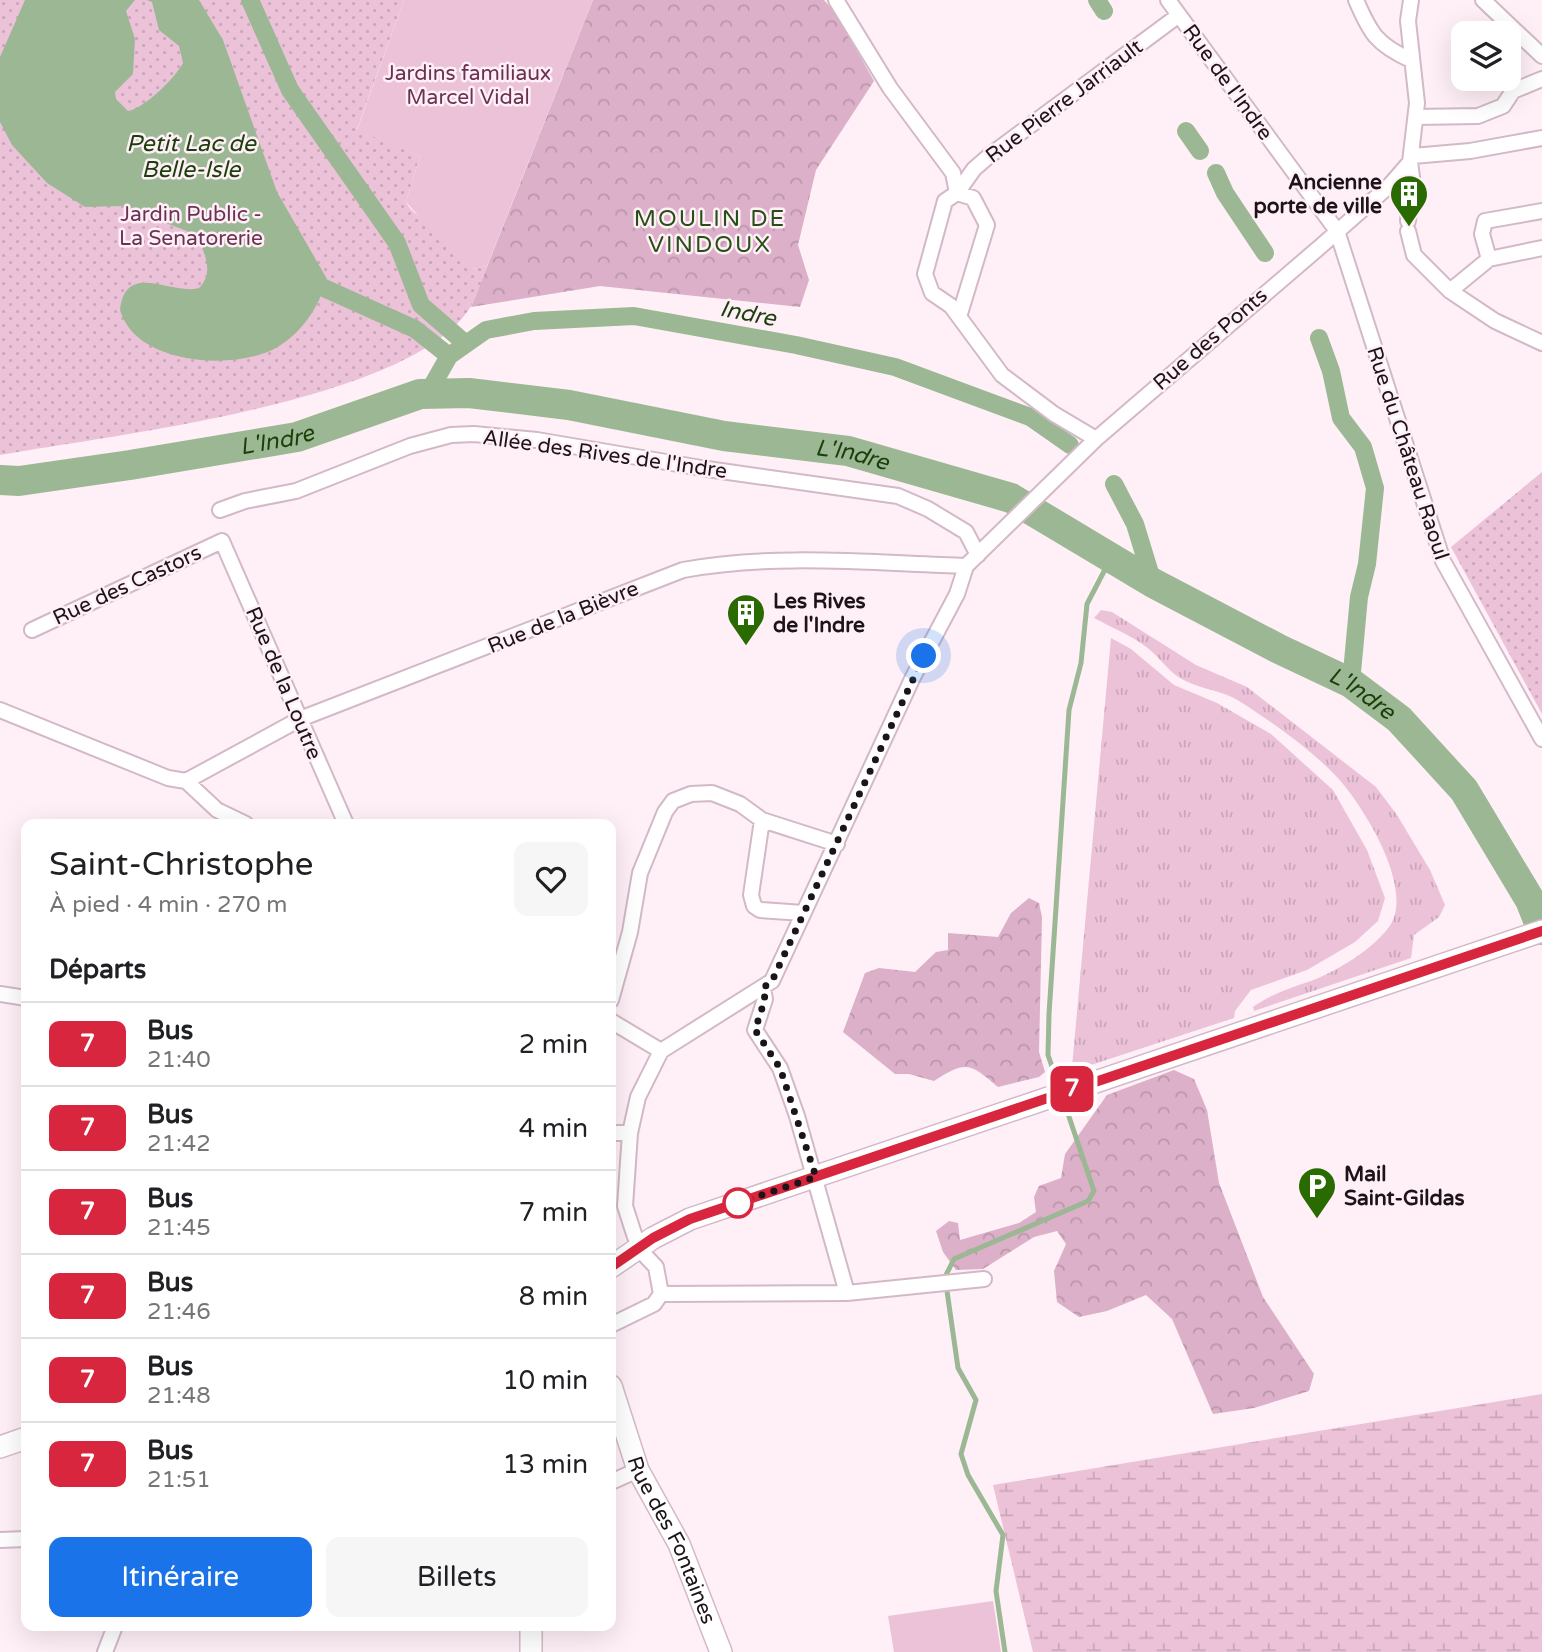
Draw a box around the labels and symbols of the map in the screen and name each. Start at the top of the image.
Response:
street label: Rue de l'Indre [1177,20,1278,145]
street label: Rue Pierre Jarriault [981,34,1148,169]
park label: Jardins familiaux Marcel Vidal [385,61,551,110]
water label: Petit Lac de Belle-Isle [126,130,258,184]
place label: Ancienne porte de ville [1253,170,1382,219]
building icon: Ancienne porte de ville [1388,173,1430,228]
park label: Jardin Public - La Senatorerie [119,202,263,251]
district label: MOULIN DE VINDOUX [634,205,786,259]
street label: Rue des Ponts [1148,283,1272,396]
water label: Indre [717,295,780,333]
street label: Rue du Château Raoul [1361,343,1454,563]
water label: L'Indre [238,419,320,461]
street label: Allée des Rives de l'Indre [481,425,729,484]
water label: L'Indre [814,434,894,478]
street label: Rue des Castors [49,540,205,631]
street label: Rue de la Bièvre [484,576,642,659]
place label: Les Rives de l'Indre [773,589,866,638]
building icon: Les Rives de l'Indre [725,592,767,647]
street label: Rue de la Loutre [240,603,327,763]
your location [906,638,941,673]
water label: L'Indre [1324,661,1402,727]
line badge: 7 [1049,1066,1095,1112]
place label: Mail Saint-Gildas [1344,1162,1465,1211]
parking icon: Mail Saint-Gildas [1296,1165,1338,1220]
unlabelled marker [723,1188,753,1218]
street label: Rue des Fontaines [621,1453,721,1628]

